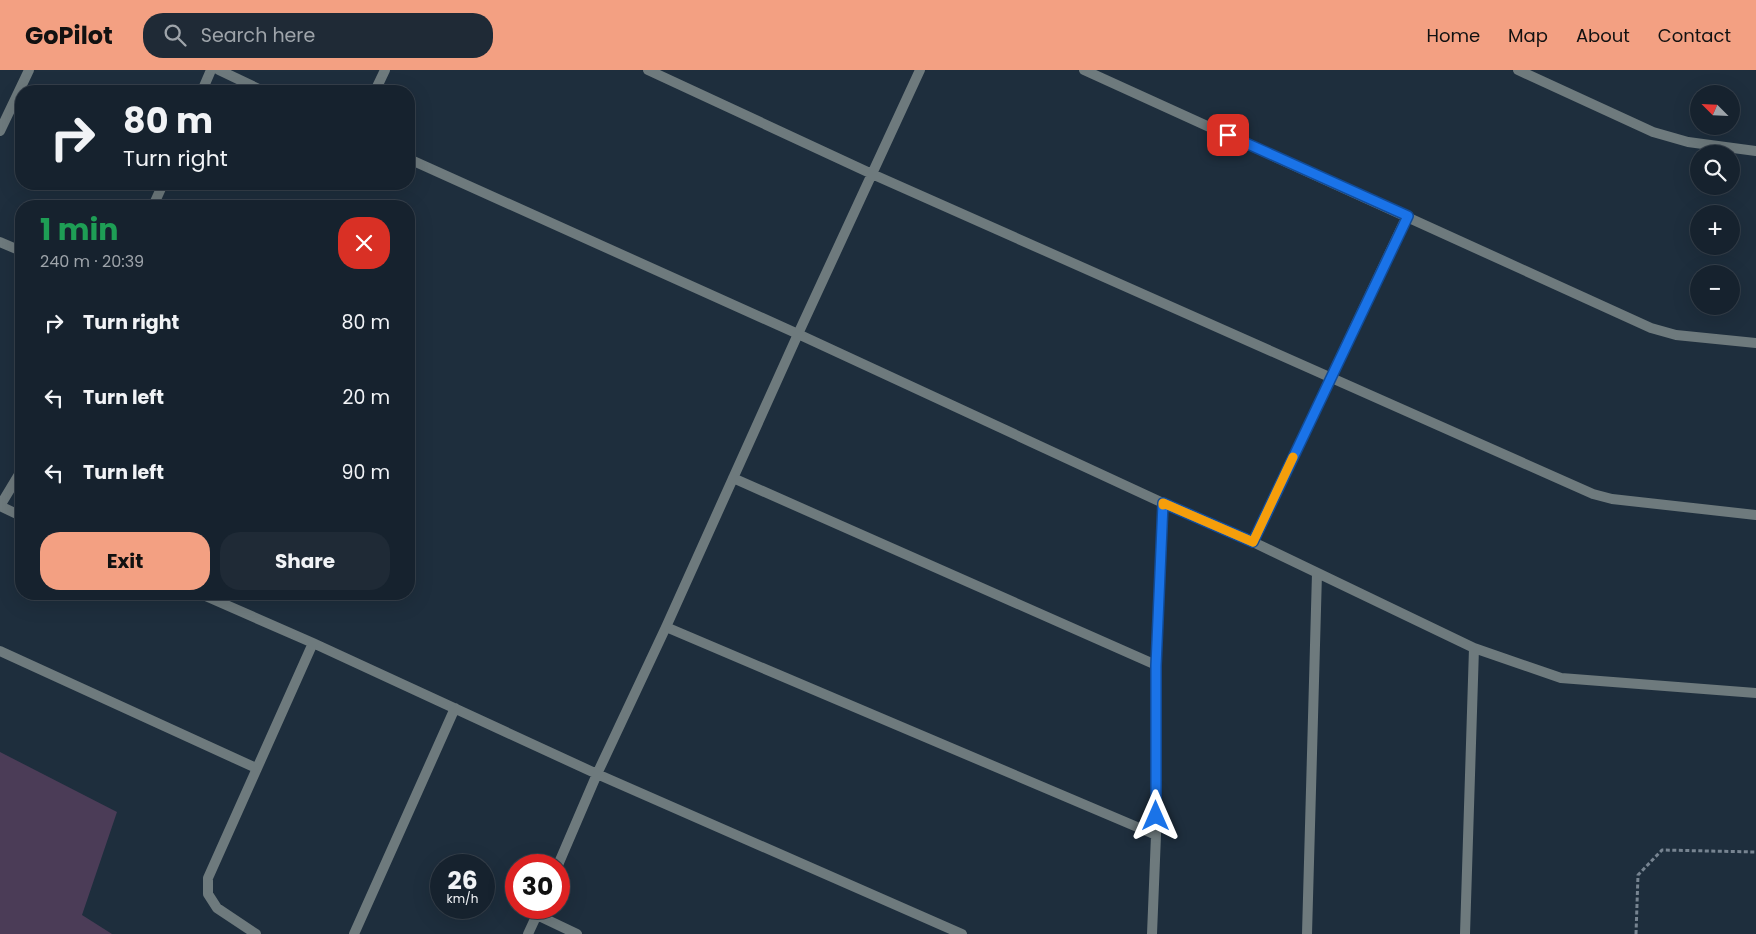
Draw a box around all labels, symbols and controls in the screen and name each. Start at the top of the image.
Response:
search box [143,13,493,58]
text: GoPilot [25,19,113,52]
icon: search [161,21,189,49]
text: Search here [201,22,315,49]
text: Home [1426,23,1480,48]
text: Map [1508,23,1548,48]
text: About [1576,23,1630,48]
text: Contact [1658,23,1731,48]
north arrow [1690,85,1740,135]
map controls [1690,85,1740,315]
text: 80 m [123,96,213,145]
icon: right [40,105,105,170]
pin [1207,114,1249,156]
icon: arrive [1214,121,1242,149]
text: Turn right [123,143,228,174]
button: search [1690,145,1740,195]
button: + [1690,205,1740,255]
text: 1 min [40,208,118,251]
button: close [338,217,390,269]
text: 240 m · 20:39 [40,250,144,273]
button: − [1690,265,1740,315]
icon: right [40,309,68,337]
text: Turn right [83,309,179,336]
text: 80 m [341,309,390,336]
icon: left [40,384,68,412]
text: Turn left [83,384,164,411]
text: 20 m [342,384,390,411]
icon: left [40,459,68,487]
text: Turn left [83,459,164,486]
text: 90 m [341,459,390,486]
button: Exit [40,532,210,590]
button: Share [220,532,390,590]
position arrow [1129,789,1181,841]
speed limit sign: 30 [505,854,570,919]
text: 26 [447,863,478,898]
text: km/h [447,890,478,907]

